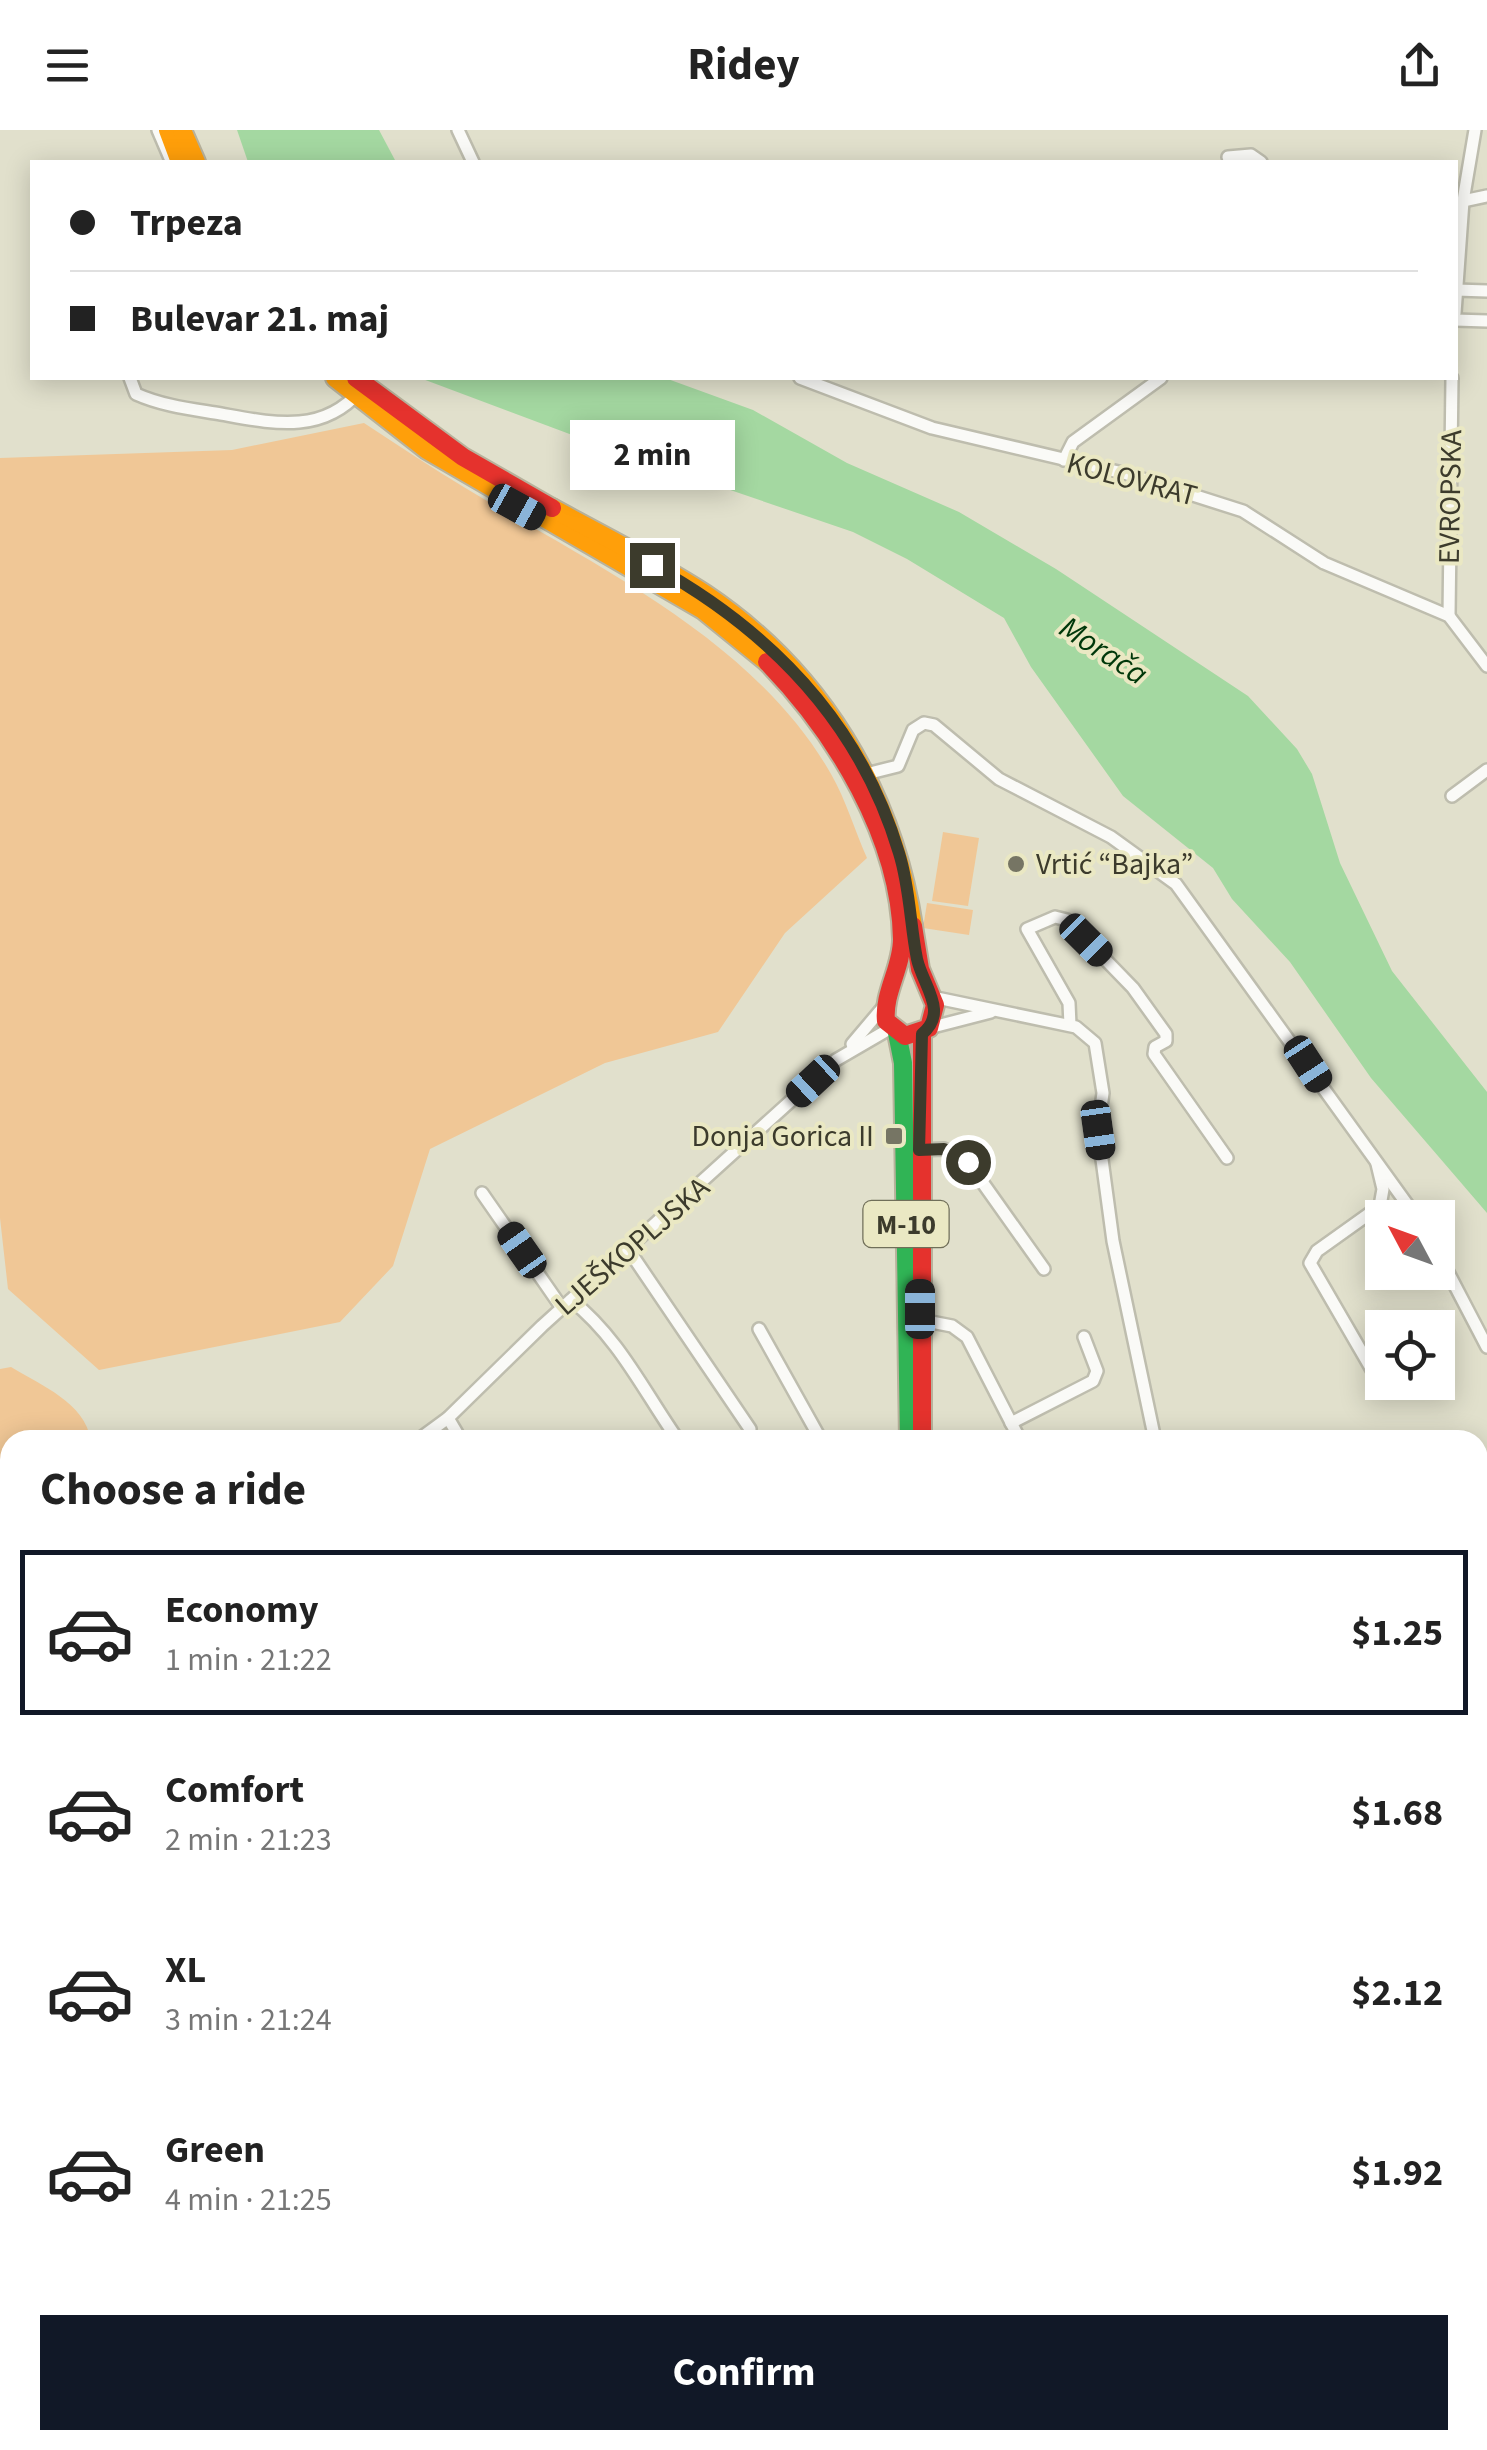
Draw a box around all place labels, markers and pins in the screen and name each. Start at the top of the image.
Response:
place label: Vrtić “Bajka” [1036,843,1193,886]
marker: Vrtić “Bajka” [1005,853,1027,875]
place label: Donja Gorica II [692,1115,874,1158]
marker: Donja Gorica II [883,1125,905,1147]

